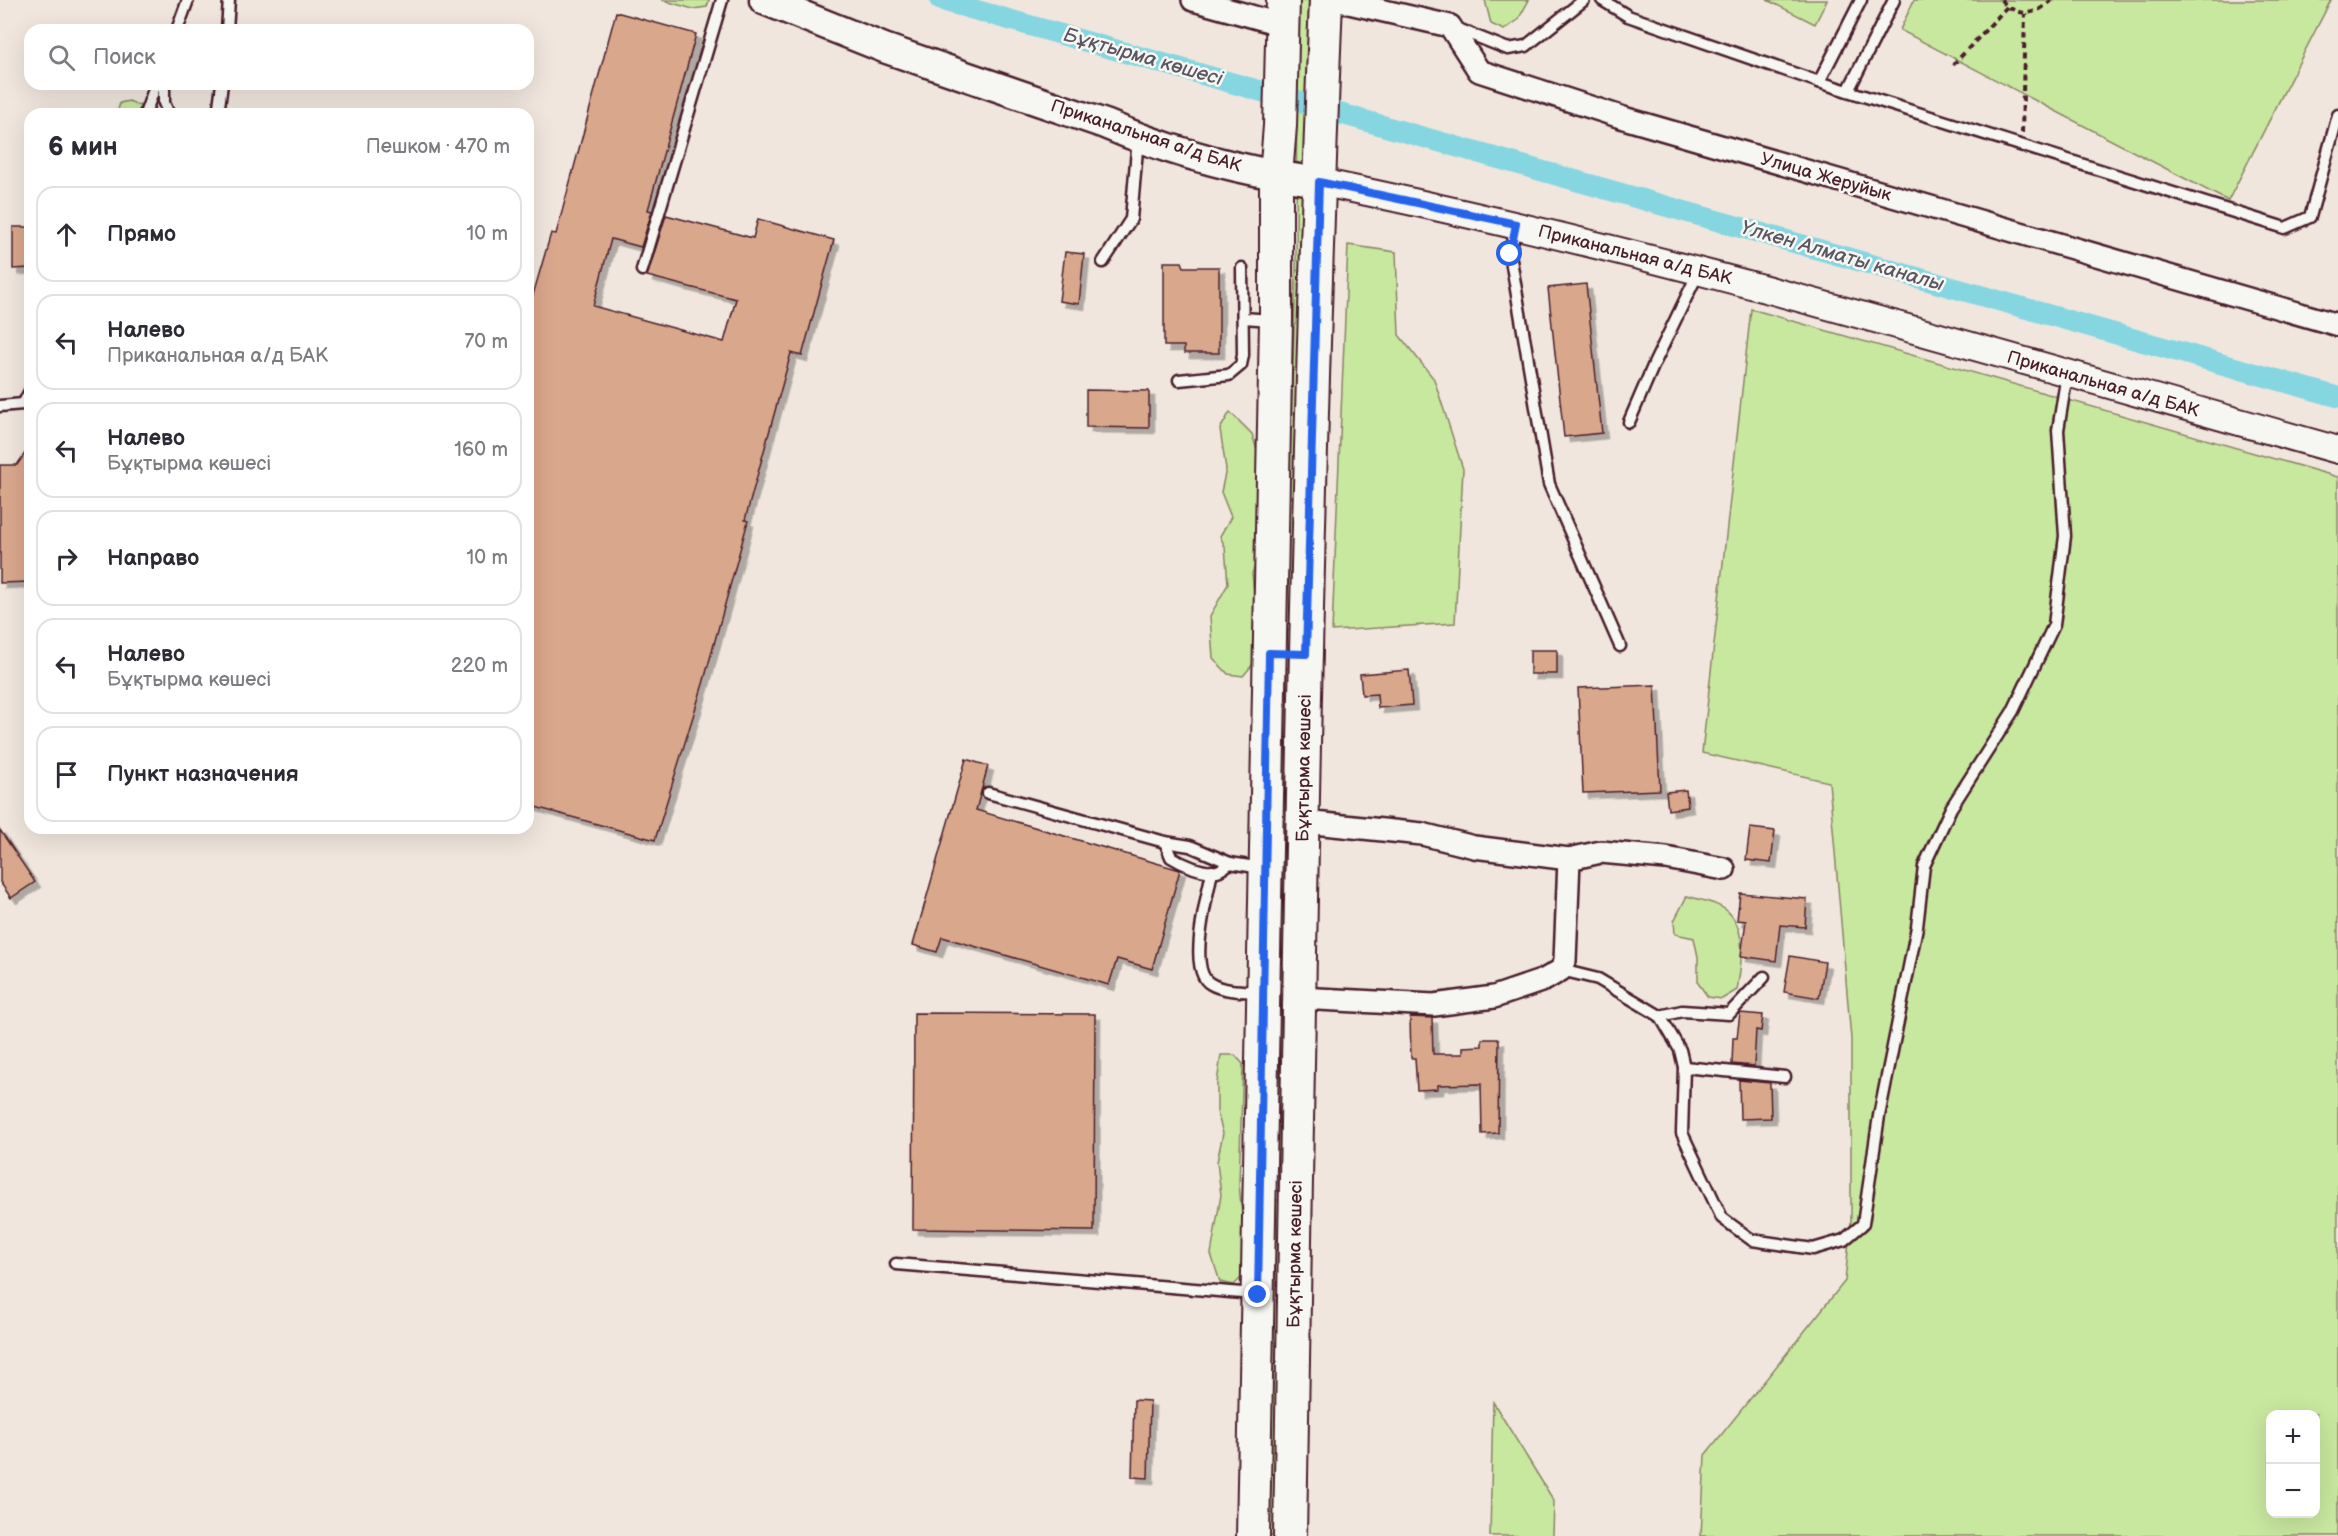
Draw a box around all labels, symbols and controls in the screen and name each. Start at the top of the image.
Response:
water label: Бұқтырма көшесі [1061,23,1226,91]
search box [24,24,534,90]
icon: search [45,41,78,74]
text: Поиск [93,44,156,71]
street label: Приканальная а/д БАК [1048,95,1244,177]
text: 6 мин [48,132,118,163]
text: Пешком · 470 m [366,135,510,159]
street label: Улица Жеруйык [1758,148,1894,206]
water label: Үлкен Алматы каналы [1738,215,1947,297]
icon: ahead [50,218,83,251]
text: Прямо [107,221,176,248]
street label: Приканальная а/д БАК [1536,221,1734,289]
text: 10 m [467,222,508,246]
route start [1496,240,1522,266]
text: Налево [107,317,185,344]
icon: left [50,326,83,359]
text: 70 m [464,330,508,354]
text: Приканальная а/д БАК [107,344,328,368]
street label: Приканальная а/д БАК [2005,347,2202,422]
text: Налево [107,425,185,452]
icon: left [50,434,83,467]
text: 160 m [454,438,508,462]
text: Бұқтырма көшесі [107,452,271,476]
icon: right [50,542,83,575]
text: Направо [107,545,199,572]
text: 10 m [467,546,508,570]
text: Налево [107,641,185,668]
icon: left [50,650,83,683]
text: 220 m [451,654,508,678]
text: Бұқтырма көшесі [107,668,271,692]
street label: Бұқтырма көшесі [1292,694,1316,842]
icon: arrive [50,758,83,791]
text: Пункт назначения [107,761,299,788]
street label: Бұқтырма көшесі [1283,1180,1307,1328]
route end [1244,1281,1270,1307]
map controls [2266,1410,2320,1518]
button: + [2266,1410,2320,1464]
button: − [2266,1464,2320,1518]

